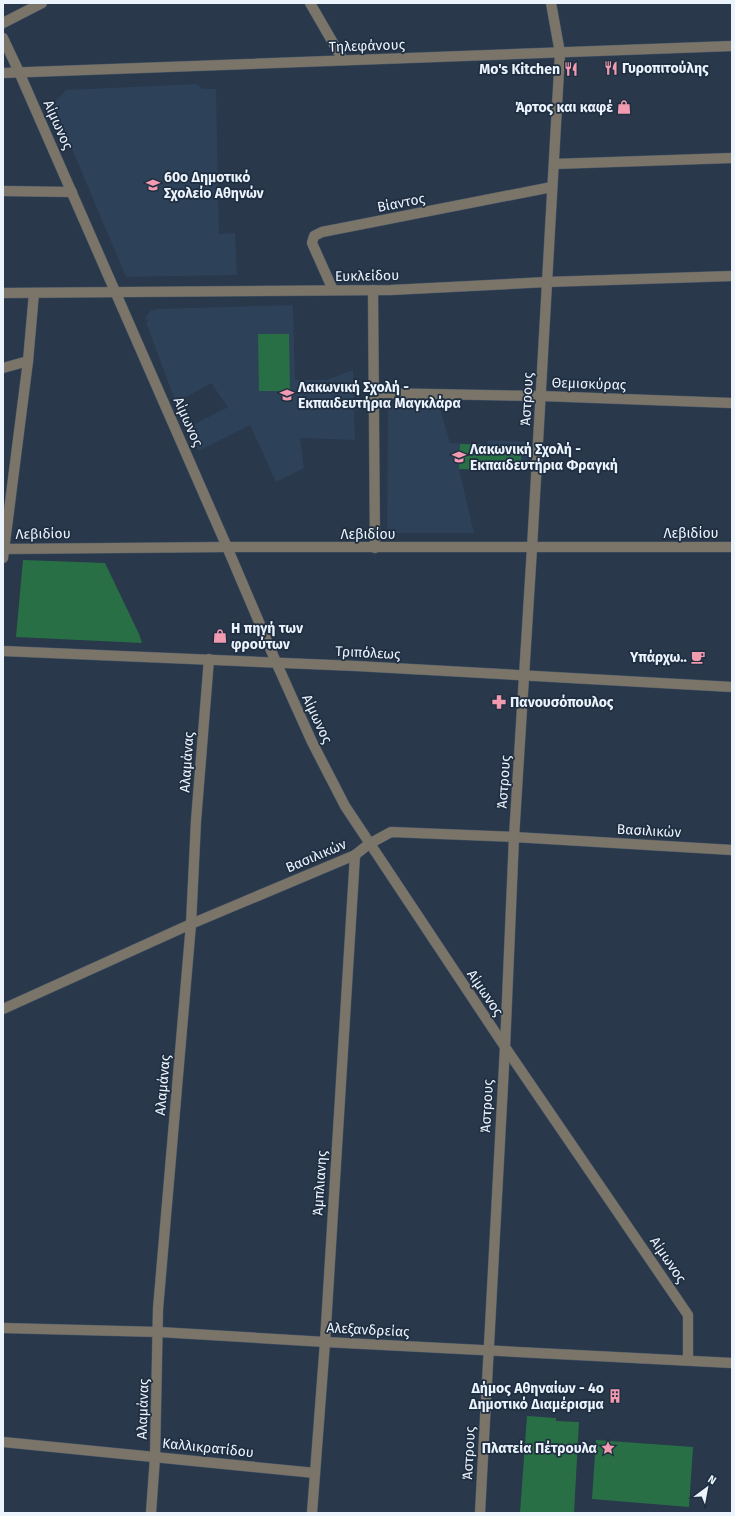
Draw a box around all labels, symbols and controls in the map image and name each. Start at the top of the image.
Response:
street label: Τηλεφάνους [329,36,406,56]
restaurant icon: Γυροπιτούλης [603,60,619,76]
place label: Γυροπιτούλης [622,60,709,77]
place label: Mo's Kitchen [479,61,560,78]
restaurant icon: Mo's Kitchen [563,61,579,77]
street label: Αίμωνος [40,98,77,153]
place label: Άρτος και καφέ [515,99,613,116]
shop icon: Άρτος και καφέ [616,99,632,115]
place label: 60ο Δημοτικό Σχολείο Αθηνών [164,169,265,202]
school or university icon: 60ο Δημοτικό Σχολείο Αθηνών [145,177,161,193]
street label: Βίαντος [376,190,427,216]
street label: Ευκλείδου [335,267,399,285]
street label: Άστρους [517,371,537,426]
street label: Θεμισκύρας [551,374,627,394]
place label: Λακωνική Σχολή - Εκπαιδευτήρια Μαγκλάρα [297,379,462,412]
school or university icon: Λακωνική Σχολή - Εκπαιδευτήρια Μαγκλάρα [279,387,295,403]
street label: Αίμωνος [170,395,207,450]
place label: Λακωνική Σχολή - Εκπαιδευτήρια Φραγκή [469,441,618,474]
school or university icon: Λακωνική Σχολή - Εκπαιδευτήρια Φραγκή [451,449,467,465]
street label: Λεβιδίου [15,525,71,543]
street label: Λεβιδίου [663,525,719,542]
street label: Λεβιδίου [340,526,396,543]
place label: Η πηγή των φρούτων [231,620,304,653]
shop icon: Η πηγή των φρούτων [212,628,228,644]
street label: Τριπόλεως [335,643,402,663]
place label: Υπάρχω.. [629,649,687,666]
cafe icon: Υπάρχω.. [690,649,706,665]
street label: Αίμωνος [298,692,336,747]
pharmacy icon: Πανουσόπουλος [491,694,507,710]
place label: Πανουσόπουλος [510,694,614,711]
street label: Αλαμάνας [176,731,198,793]
street label: Άστρους [494,754,514,809]
street label: Βασιλικών [616,821,682,841]
street label: Βασιλικών [283,836,349,876]
street label: Αίμωνος [463,966,507,1020]
street label: Αλαμάνας [152,1053,174,1116]
street label: Άστρους [477,1078,497,1133]
street label: Άμπλιανης [309,1149,331,1216]
street label: Αίμωνος [646,1233,690,1287]
street label: Αλεξανδρείας [326,1319,410,1341]
street label: Αλαμάνας [133,1378,153,1440]
place label: Δήμος Αθηναίων - 4ο Δημοτικό Διαμέρισμα [468,1380,605,1413]
building icon: Δήμος Αθηναίων - 4ο Δημοτικό Διαμέρισμα [607,1388,623,1404]
street label: Άστρους [459,1425,479,1480]
street label: Καλλικρατίδου [161,1435,255,1461]
place label: Πλατεία Πέτρουλα [482,1440,598,1457]
place icon: Πλατεία Πέτρουλα [600,1440,616,1456]
north arrow [687,1468,727,1508]
text: N [705,1472,719,1487]

